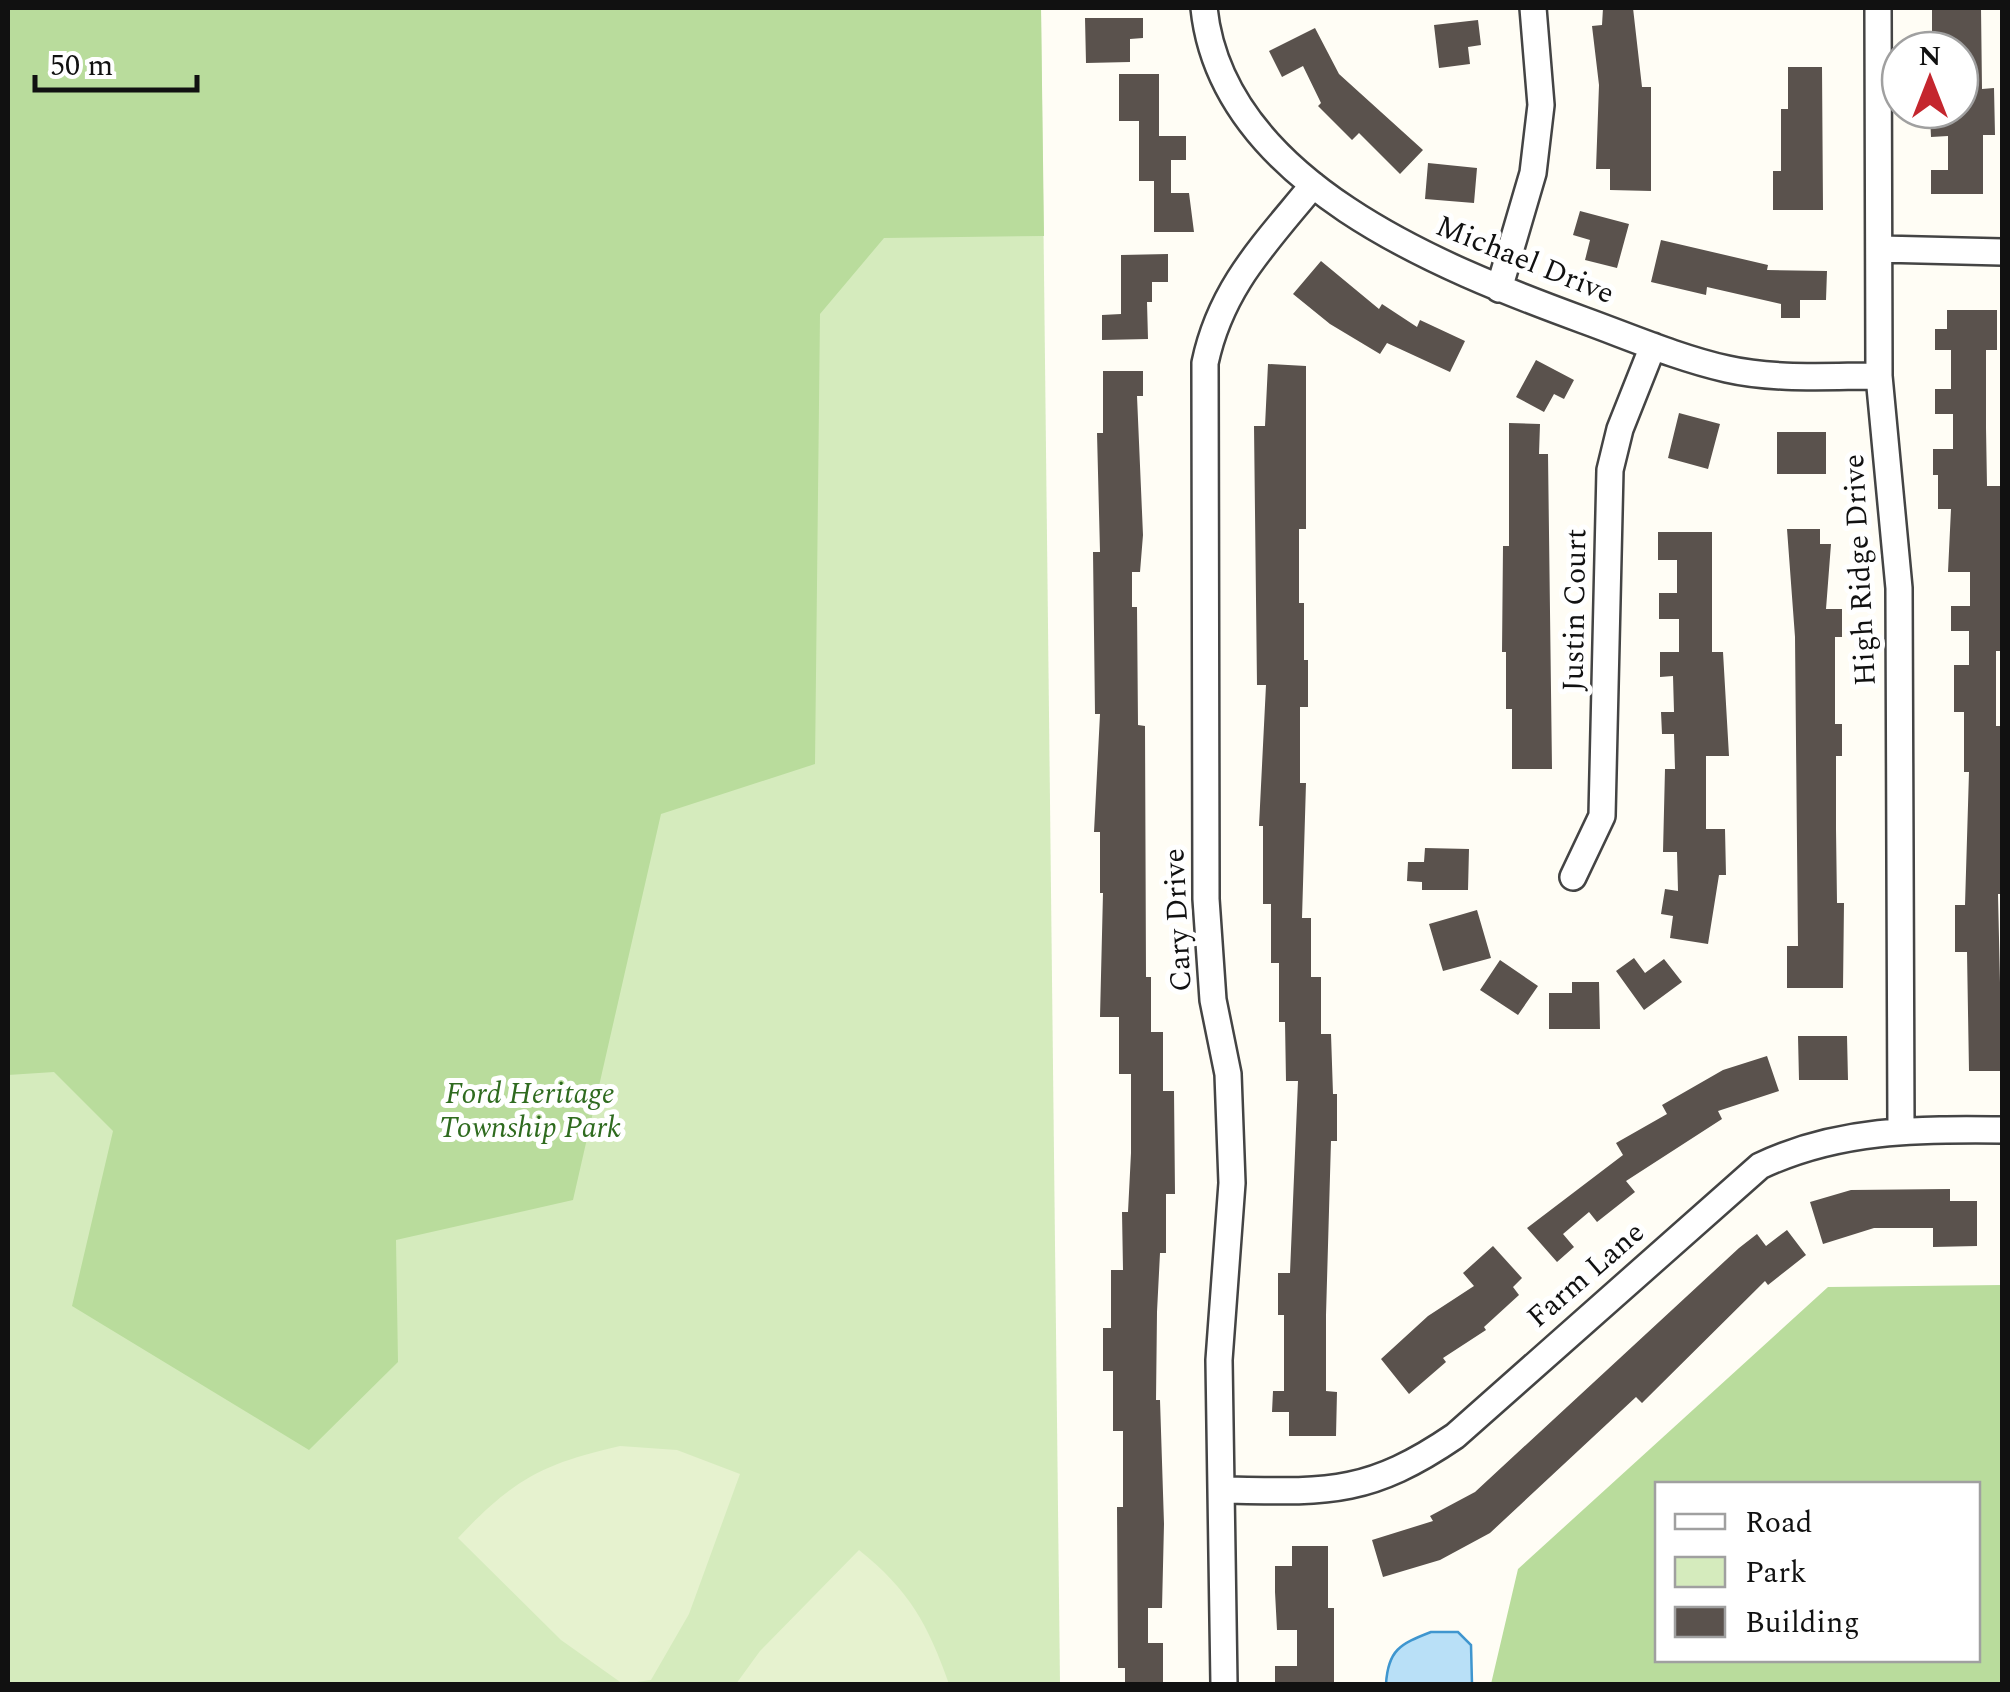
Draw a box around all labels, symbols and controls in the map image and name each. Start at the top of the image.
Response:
scale bar [35,30,198,92]
north arrow [1880,30,1980,130]
text: N [1919,35,1941,78]
text: 50 m [50,43,113,89]
street label: Michael Drive [1429,203,1621,317]
street label: High Ridge Drive [1831,453,1889,687]
street label: Justin Court [1551,528,1599,692]
street label: Cary Drive [1151,847,1205,993]
park label: Ford Heritage Township Park [439,1071,621,1151]
street label: Farm Lane [1517,1211,1655,1339]
legend [1655,1482,1980,1662]
text: Road [1745,1500,1813,1546]
text: Park [1745,1550,1807,1596]
text: Building [1745,1600,1860,1646]

